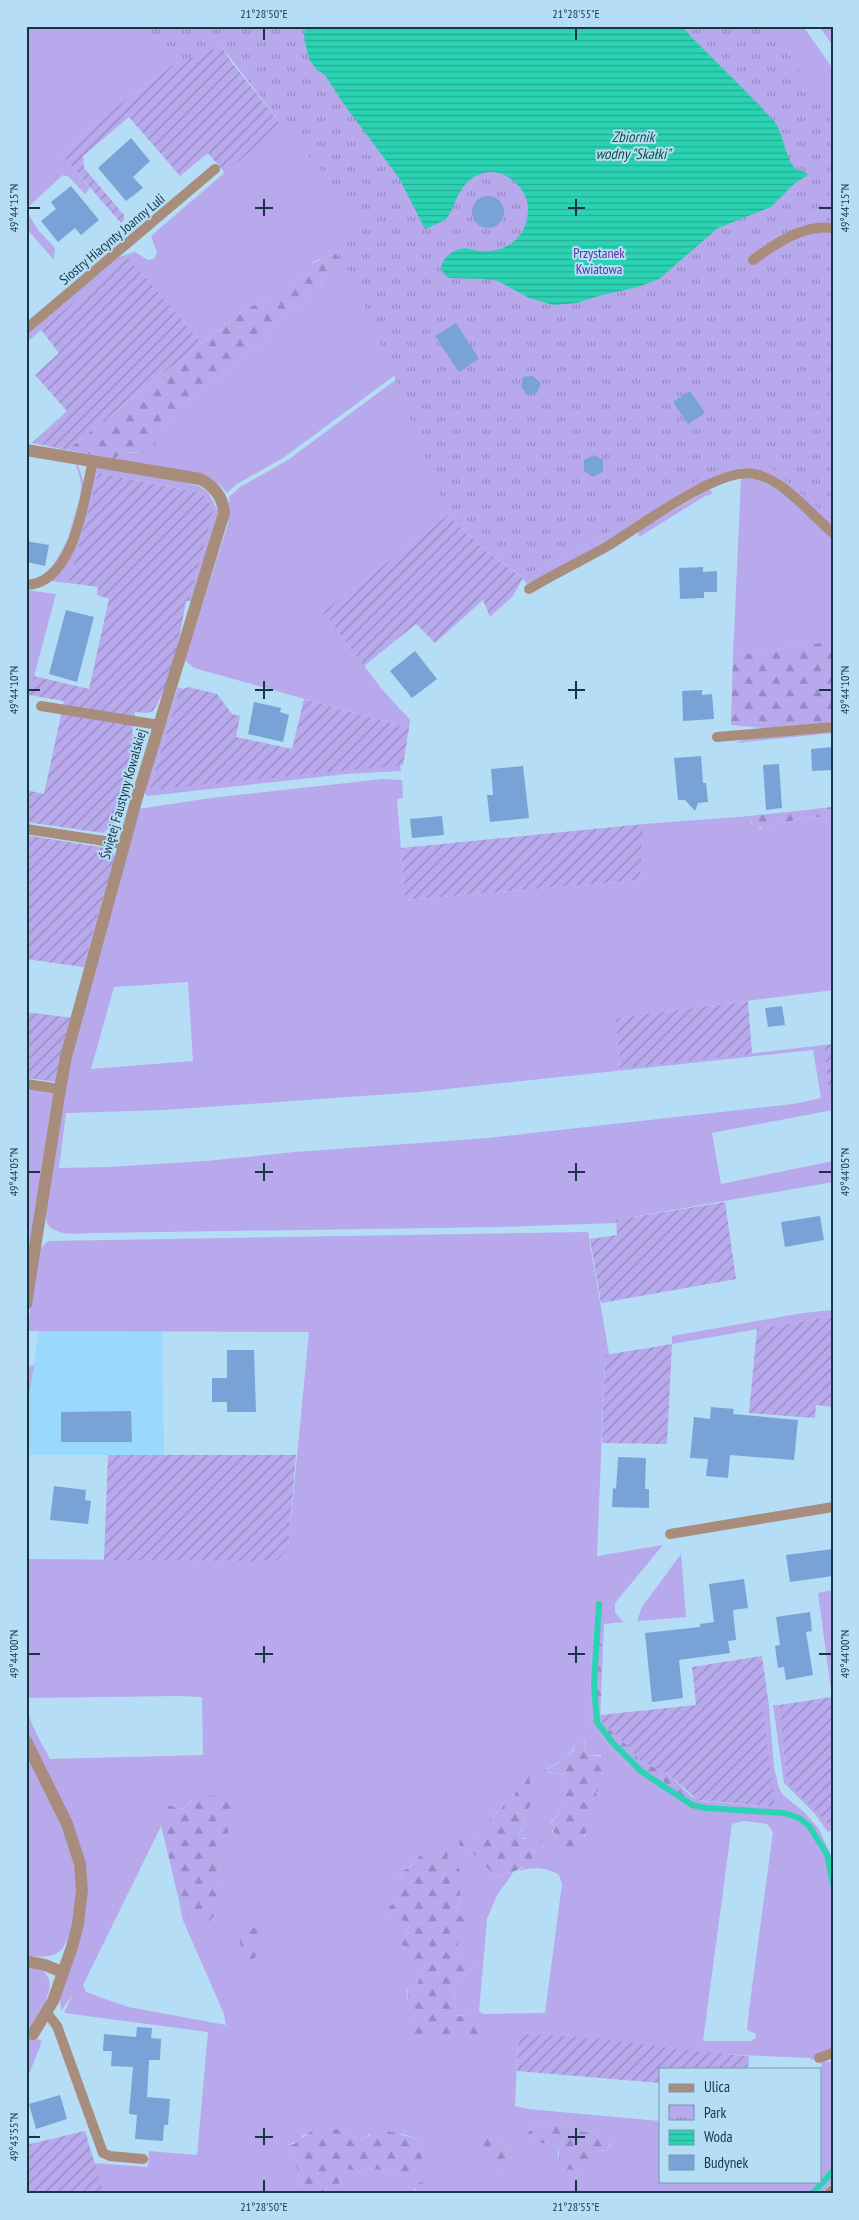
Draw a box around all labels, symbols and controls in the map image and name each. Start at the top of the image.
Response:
text: 21°28'50"E [240,6,288,21]
text: 21°28'55"E [552,6,600,21]
water label: Zbiornik wodny "Skałki" [595,127,673,163]
text: 49°44'15"N [6,184,21,232]
text: 49°44'15"N [837,184,852,232]
street label: Siostry Hiacynty Joanny Luli [55,190,169,288]
park label: Przystanek Kwiatowa [573,244,625,278]
text: 49°44'10"N [6,666,21,714]
text: 49°44'10"N [837,666,852,714]
street label: Świętej Faustyny Kowalskiej [96,727,150,861]
text: 49°44'05"N [6,1148,21,1196]
text: 49°44'05"N [837,1148,852,1196]
text: 49°44'00"N [6,1630,21,1678]
text: 49°44'00"N [837,1630,852,1678]
legend [659,2068,822,2182]
text: Ulica [704,2077,730,2096]
text: Park [704,2103,726,2122]
text: 49°43'55"N [6,2113,21,2161]
text: Woda [704,2127,733,2146]
text: Budynek [704,2153,748,2172]
text: 21°28'50"E [240,2199,288,2214]
text: 21°28'55"E [552,2199,600,2214]

